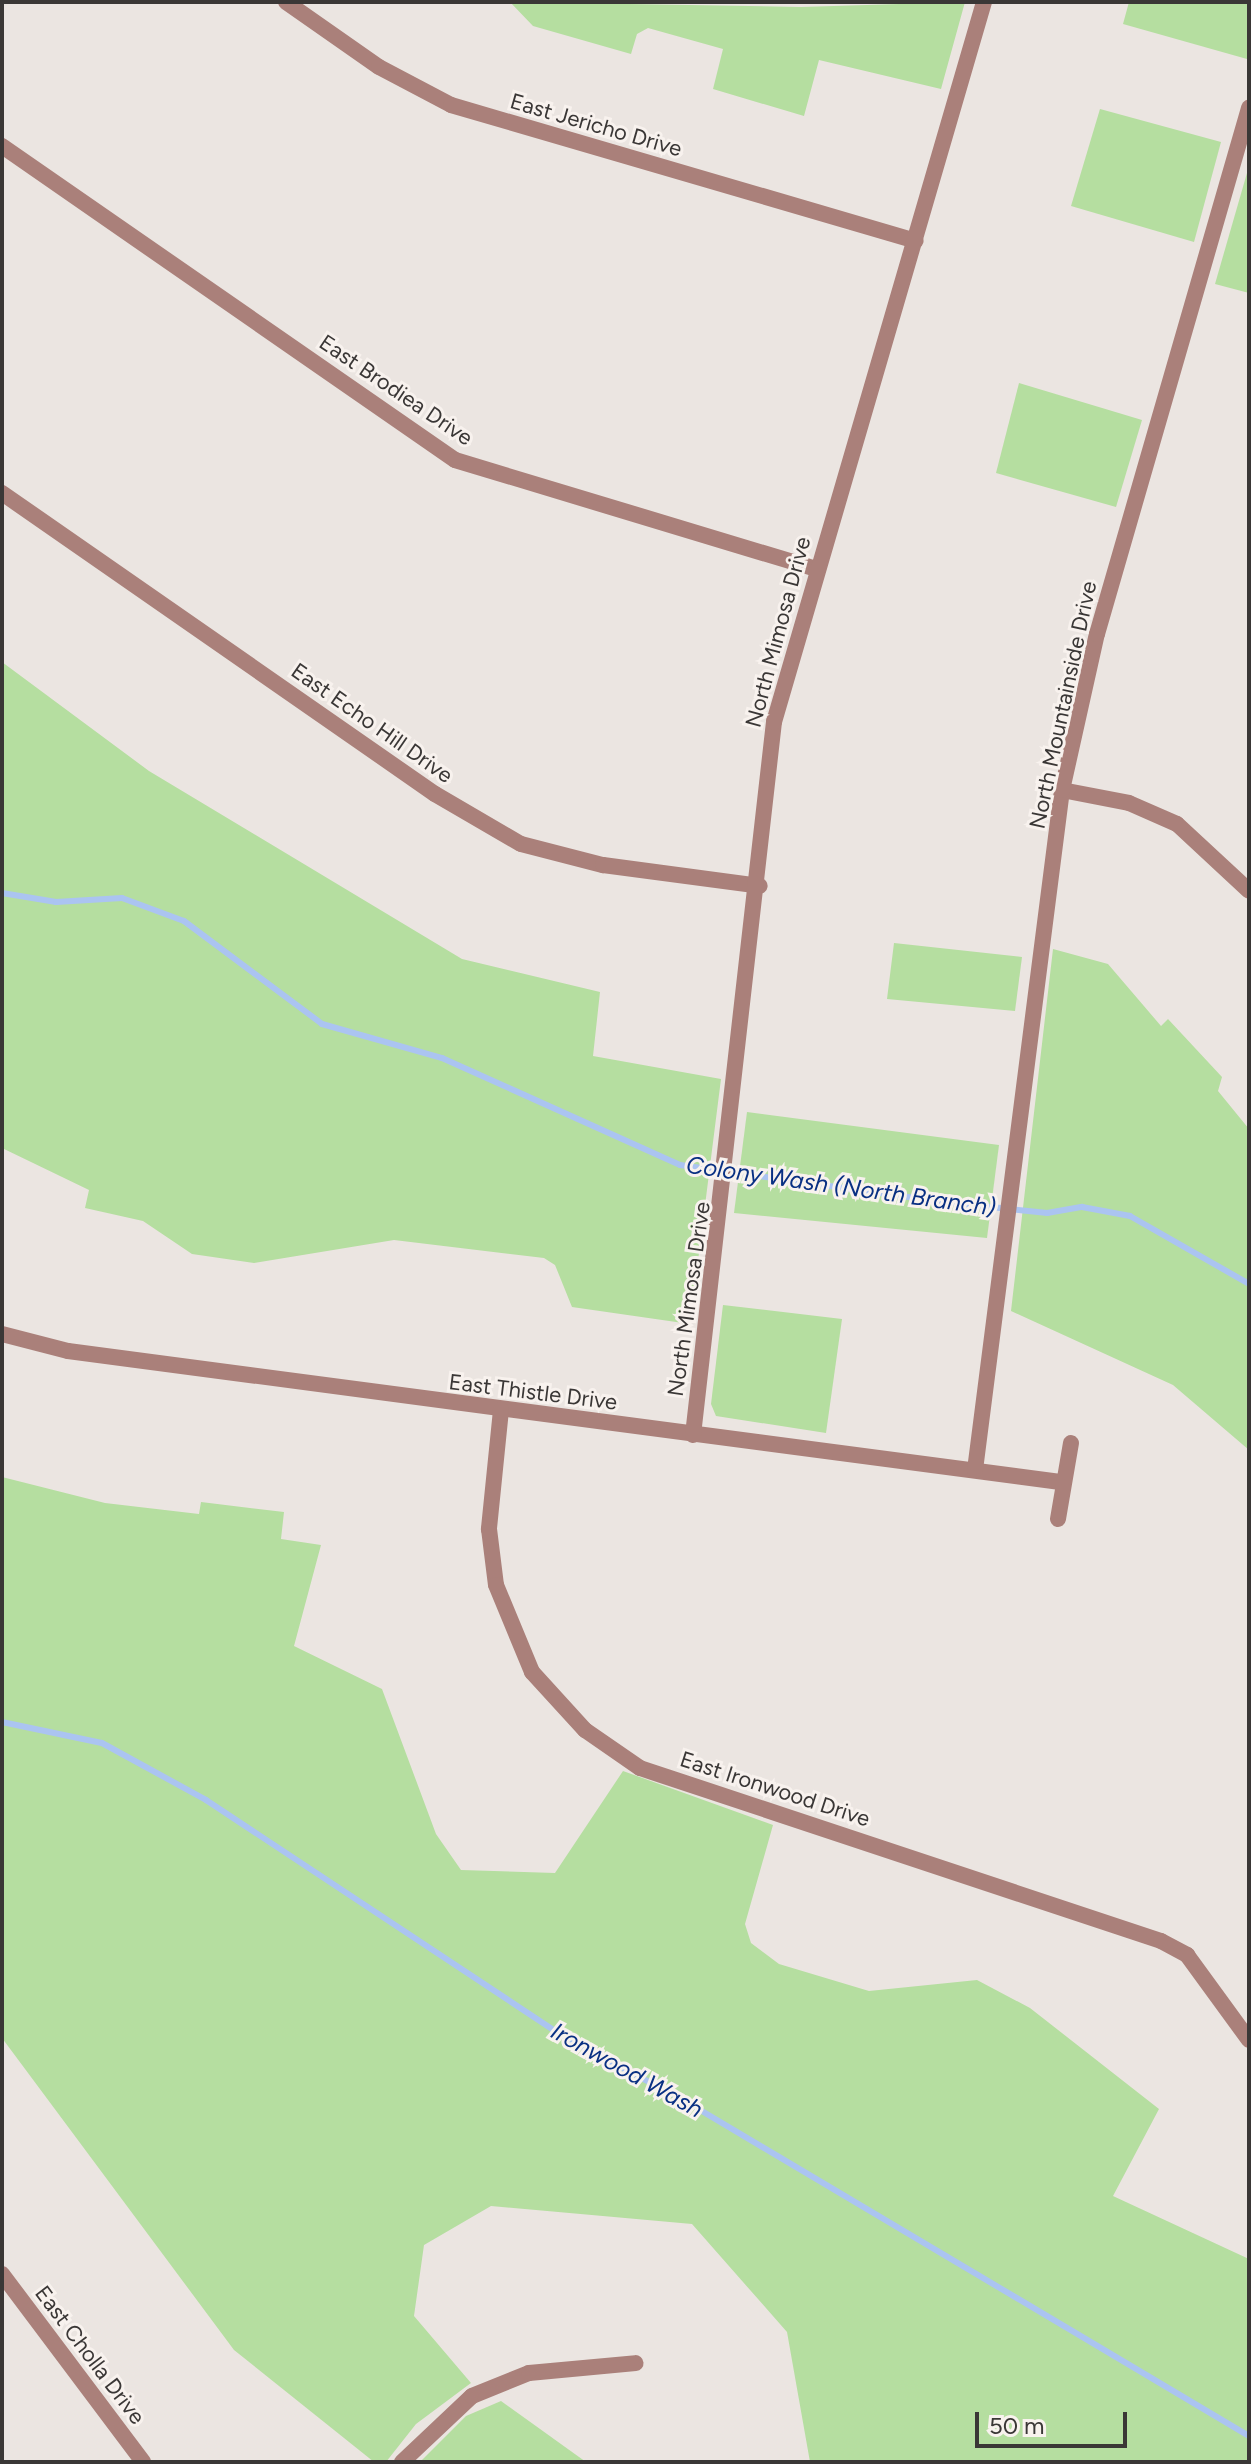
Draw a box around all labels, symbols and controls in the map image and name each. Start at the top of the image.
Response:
street label: East Jericho Drive [507,88,685,162]
street label: East Brodiea Drive [314,329,478,451]
street label: North Mimosa Drive [740,534,816,730]
street label: North Mountainside Drive [1024,579,1102,831]
street label: East Echo Hill Drive [286,657,458,789]
water label: Colony Wash (North Branch) [684,1150,998,1222]
street label: North Mimosa Drive [662,1200,716,1398]
street label: East Thistle Drive [447,1369,619,1415]
street label: East Ironwood Drive [677,1746,873,1832]
water label: Ironwood Wash [546,2016,708,2124]
street label: East Cholla Drive [29,2281,151,2429]
scale bar [979,2396,1131,2446]
text: 50 m [989,2411,1045,2440]

